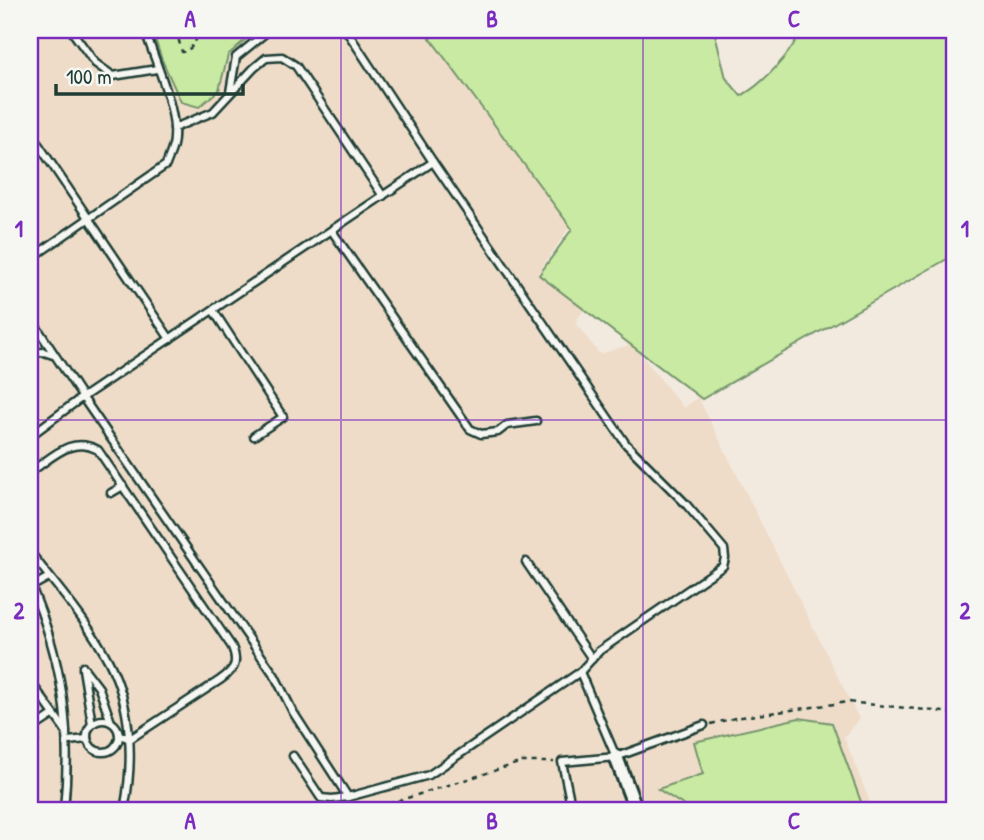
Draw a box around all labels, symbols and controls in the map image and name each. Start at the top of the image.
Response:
text: A [184,3,196,34]
text: B [486,3,498,34]
text: C [788,3,800,34]
scale bar [56,52,243,96]
text: 100 m [66,62,112,91]
text: 1 [15,213,23,244]
text: 1 [961,213,969,244]
text: 2 [14,595,25,626]
text: 2 [960,595,971,626]
text: A [184,805,196,836]
text: B [486,805,498,836]
text: C [788,805,800,836]

